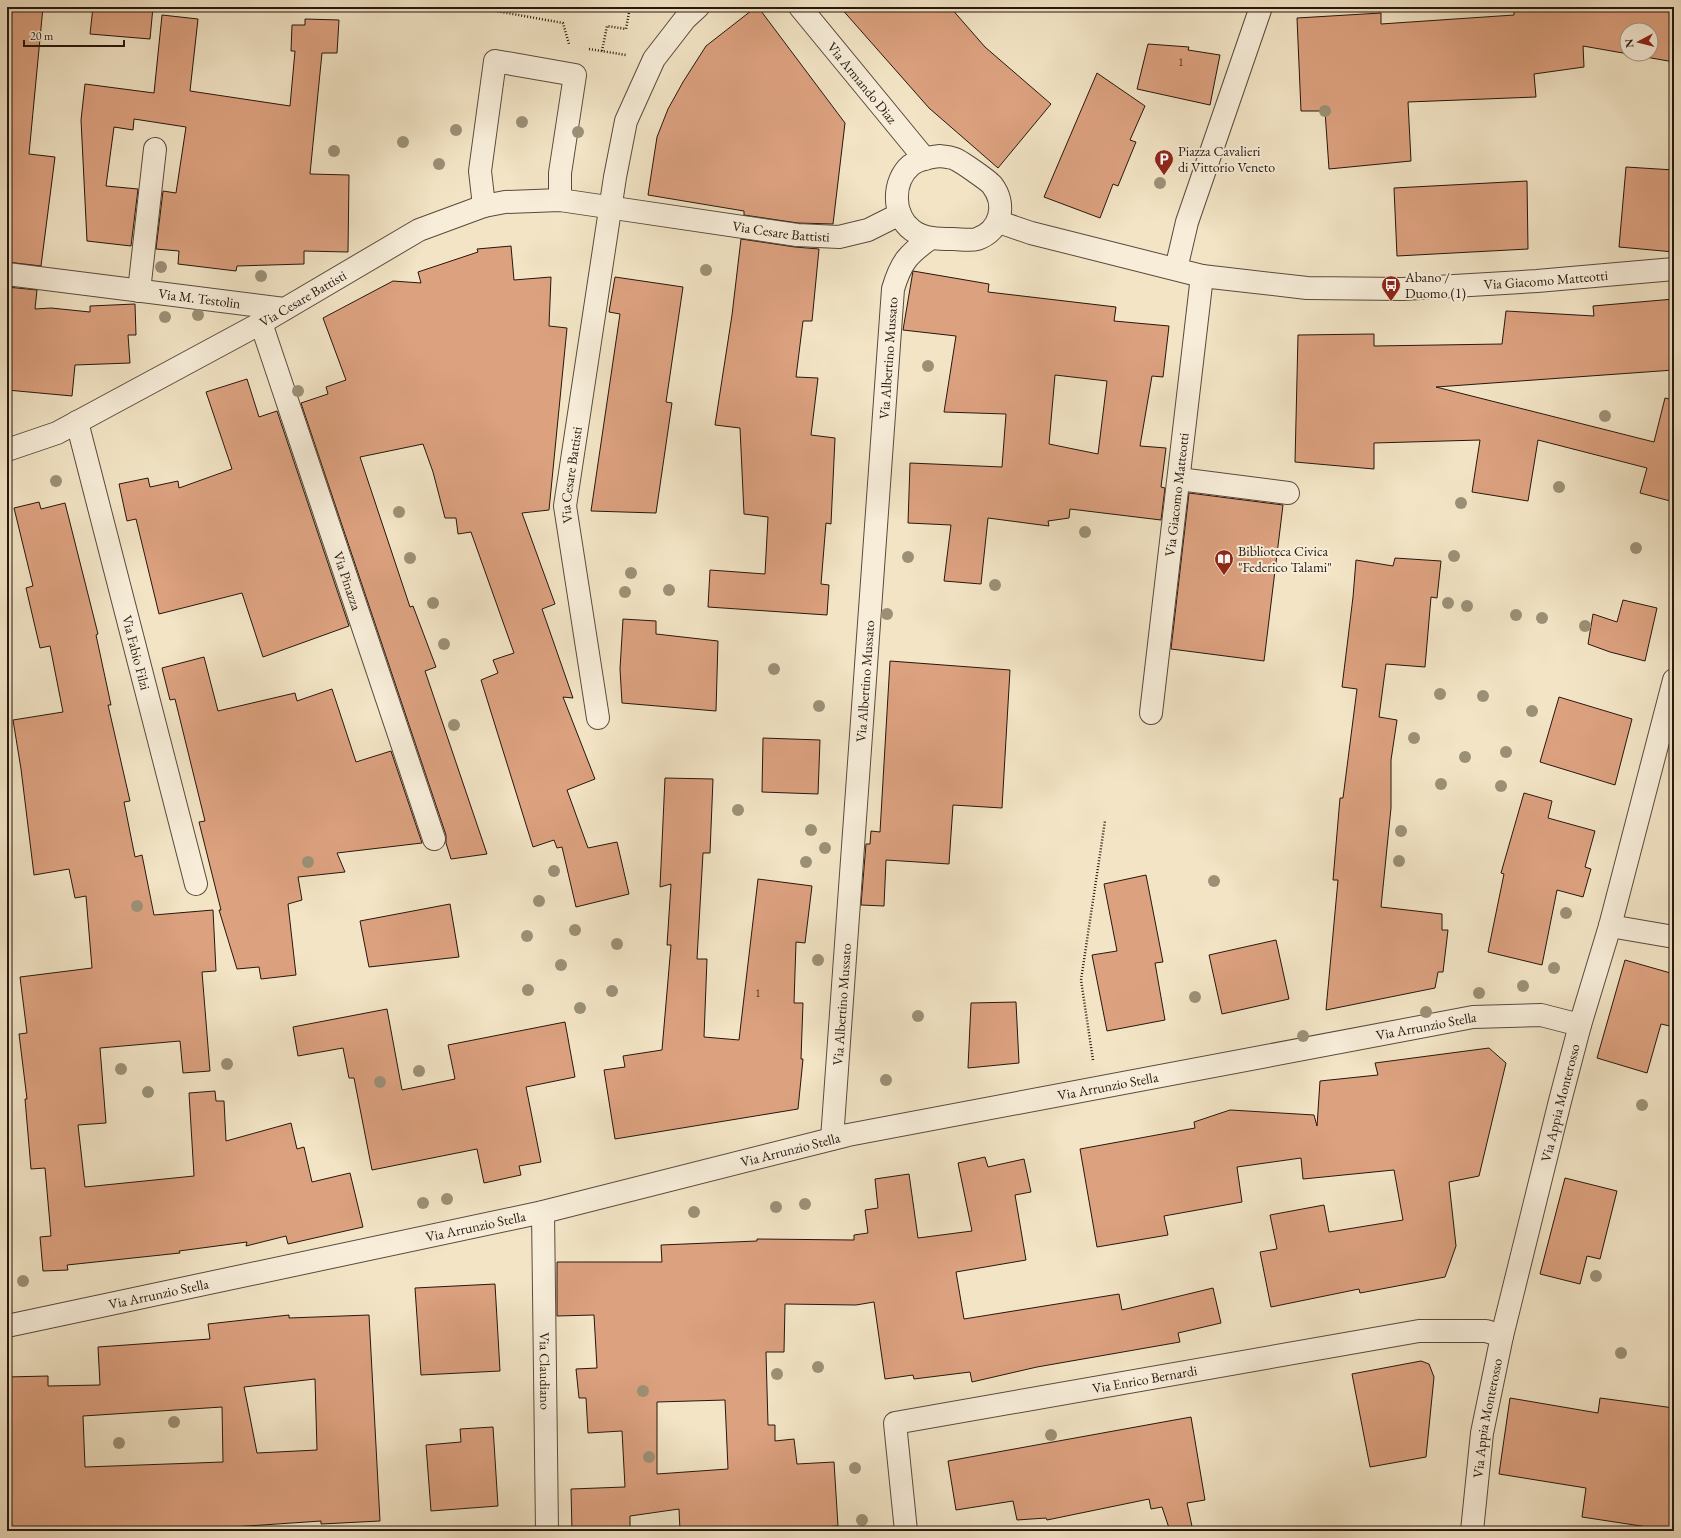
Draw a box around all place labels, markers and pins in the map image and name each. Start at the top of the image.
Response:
place label: Piazza Cavalieri di Vittorio Veneto [1178,142,1275,176]
parking icon: Piazza Cavalieri di Vittorio Veneto [1153,148,1175,176]
place label: Abano / Duomo (1) [1404,268,1466,302]
bus stop icon: Abano / Duomo (1) [1380,274,1402,302]
place label: Biblioteca Civica "Federico Talami" [1238,542,1332,576]
library icon: Biblioteca Civica "Federico Talami" [1213,548,1235,576]

